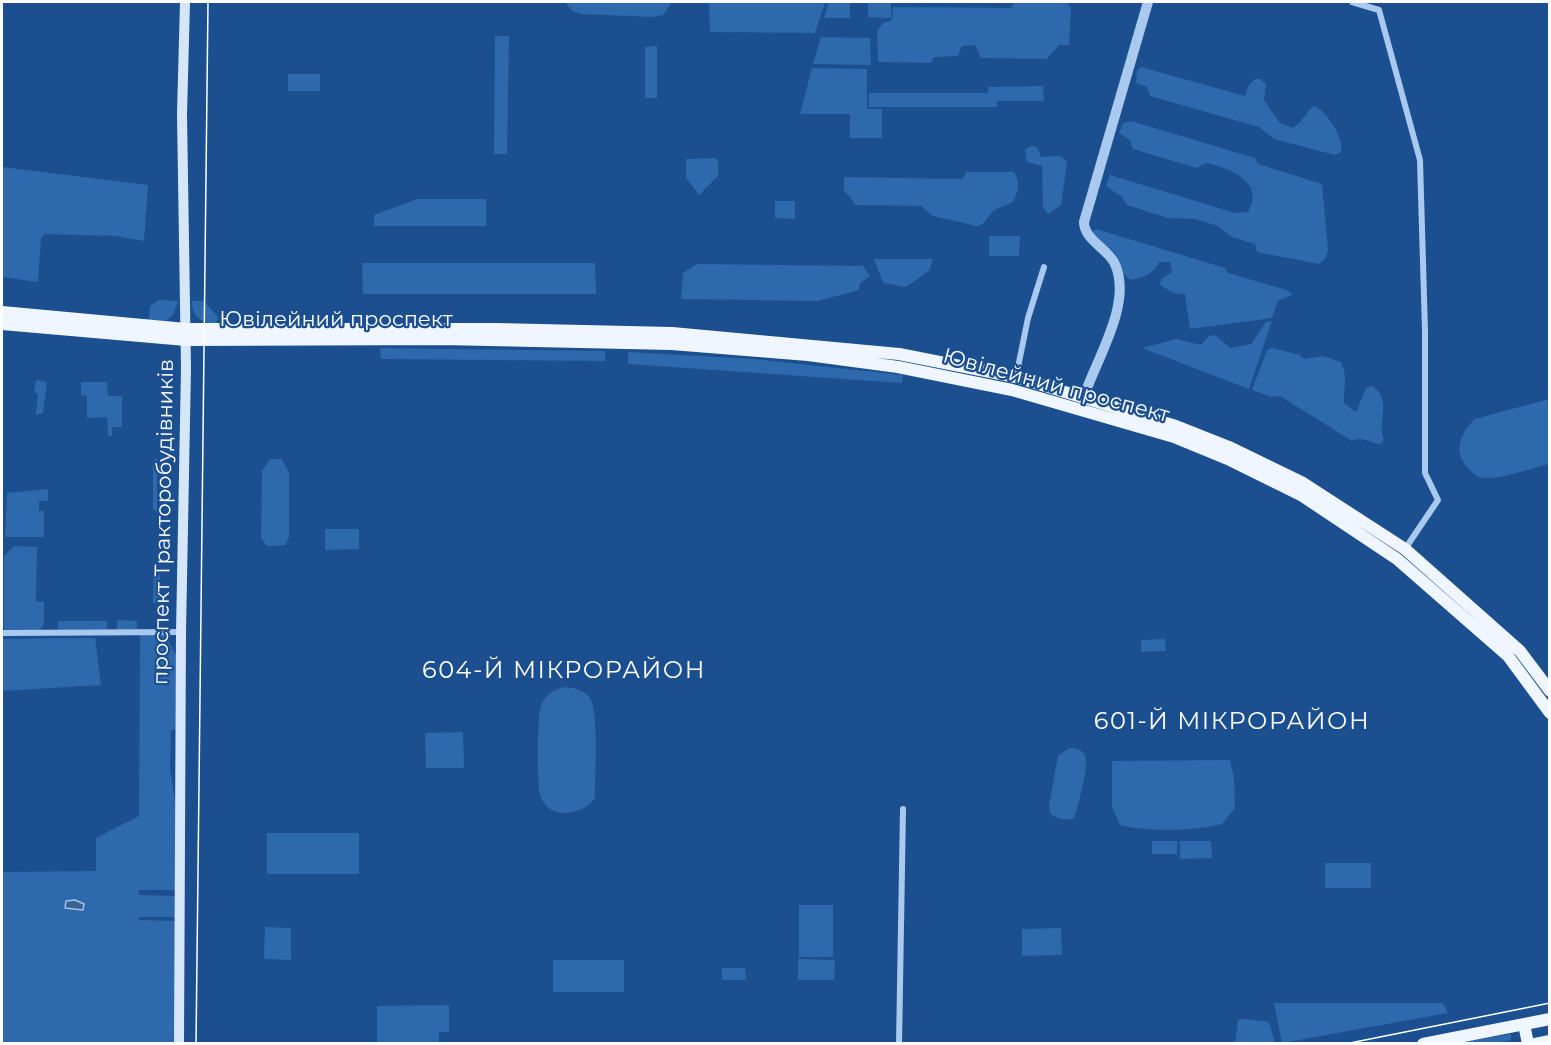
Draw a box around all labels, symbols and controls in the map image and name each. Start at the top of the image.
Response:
street label: Ювілейний проспект [219,307,453,333]
street label: Ювілейний проспект [940,344,1172,428]
street label: проспект Тракторобудівників [149,359,179,685]
district label: 604-Й МІКРОРАЙОН [422,657,706,685]
district label: 601-Й МІКРОРАЙОН [1094,708,1370,736]

